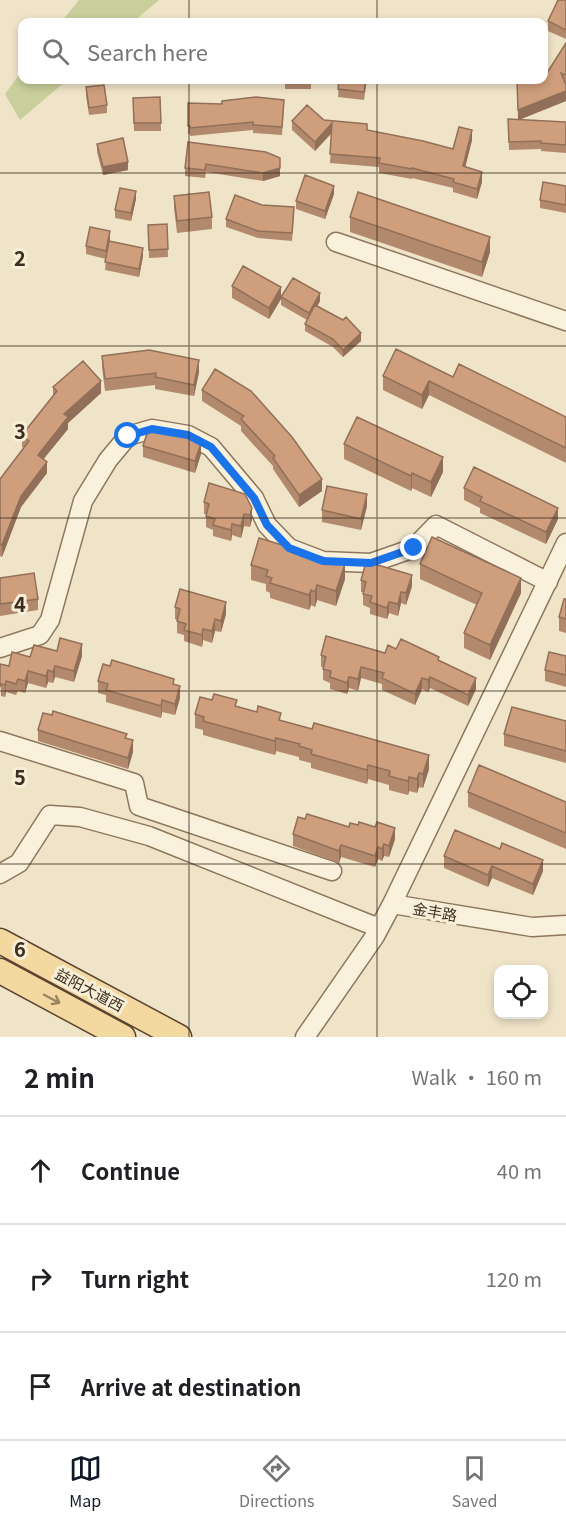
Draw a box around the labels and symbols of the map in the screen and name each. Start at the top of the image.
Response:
text: 2 [14,243,26,272]
text: 3 [14,416,26,445]
route start [114,422,140,448]
route end [400,534,426,560]
text: 4 [14,589,26,618]
text: 5 [14,762,26,791]
street label: 金丰路 [411,897,459,925]
text: 6 [14,934,26,963]
street label: 益阳大道西 [52,962,128,1016]
one-way arrow [42,994,60,1005]

